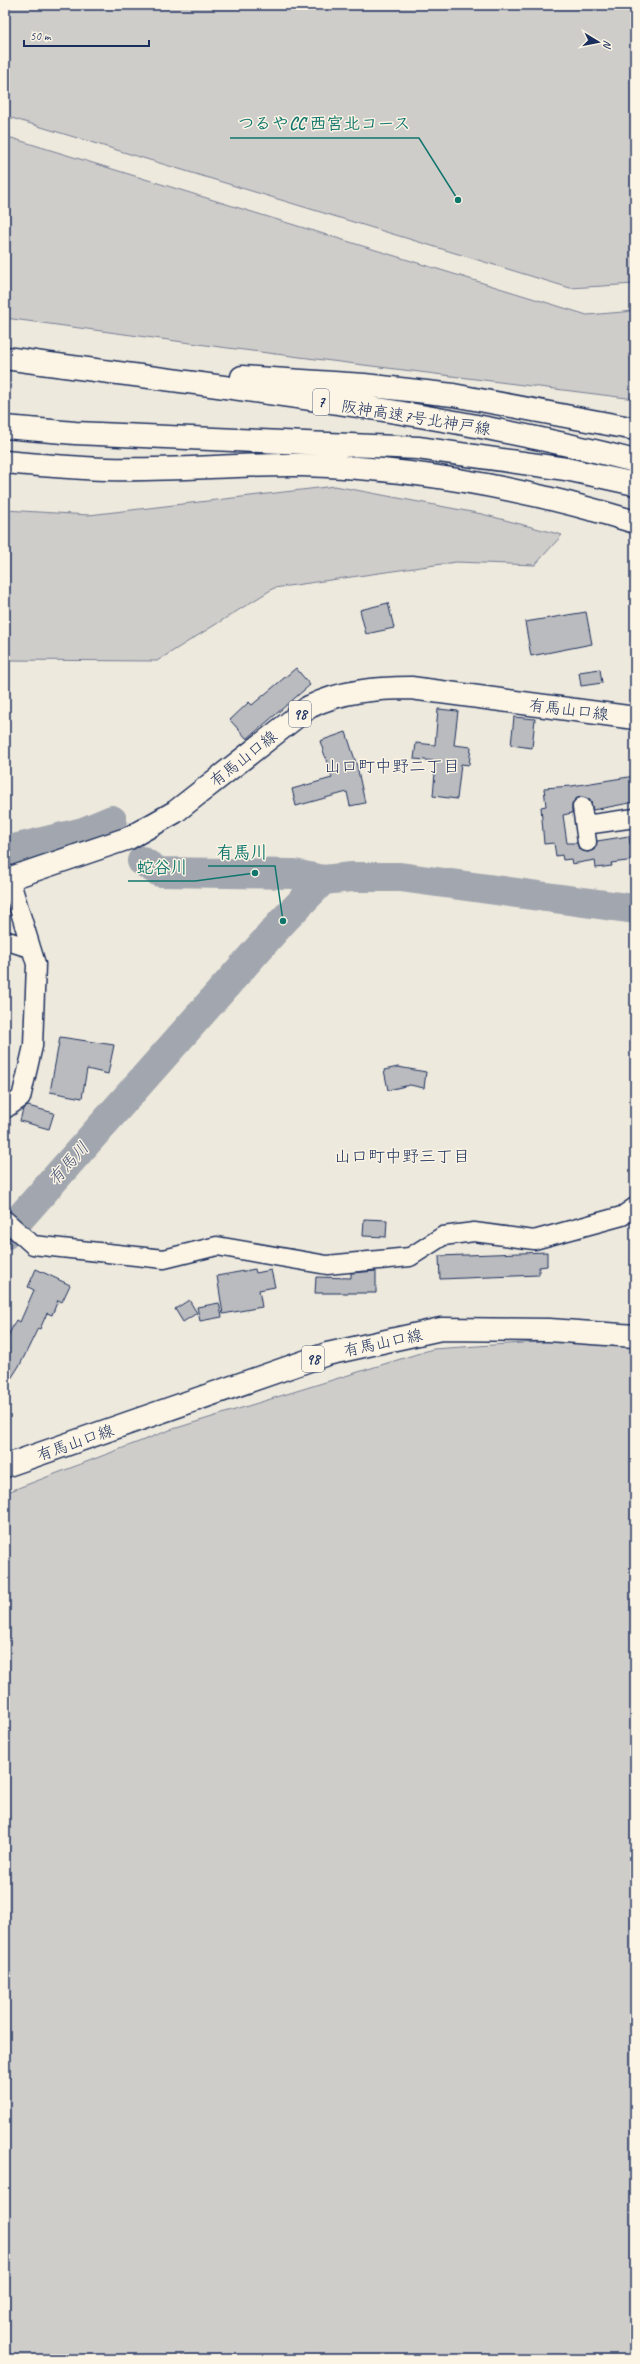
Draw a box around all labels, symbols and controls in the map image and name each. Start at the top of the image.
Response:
scale bar [24,22,149,48]
north arrow [578,22,618,62]
text: 50 m [30,28,52,44]
text: N [600,39,615,50]
callout: つるやCC 西宮北コース [230,109,419,138]
text: つるやCC 西宮北コース [238,113,410,134]
road number: 7 [313,389,329,415]
street label: 阪神高速7号北神戸線 [340,396,492,440]
street label: 有馬山口線 [528,695,610,725]
road number: 98 [289,701,311,727]
street label: 有馬山口線 [206,726,281,791]
district label: 山口町中野二丁目 [324,756,460,777]
callout: 有馬川 [208,837,275,866]
text: 有馬川 [217,842,268,863]
callout: 蛇谷川 [128,852,195,881]
text: 蛇谷川 [137,857,188,878]
water label: 有馬川 [44,1137,93,1189]
district label: 山口町中野三丁目 [334,1146,470,1167]
street label: 有馬山口線 [342,1325,424,1361]
road number: 98 [302,1346,324,1372]
street label: 有馬山口線 [34,1420,116,1465]

